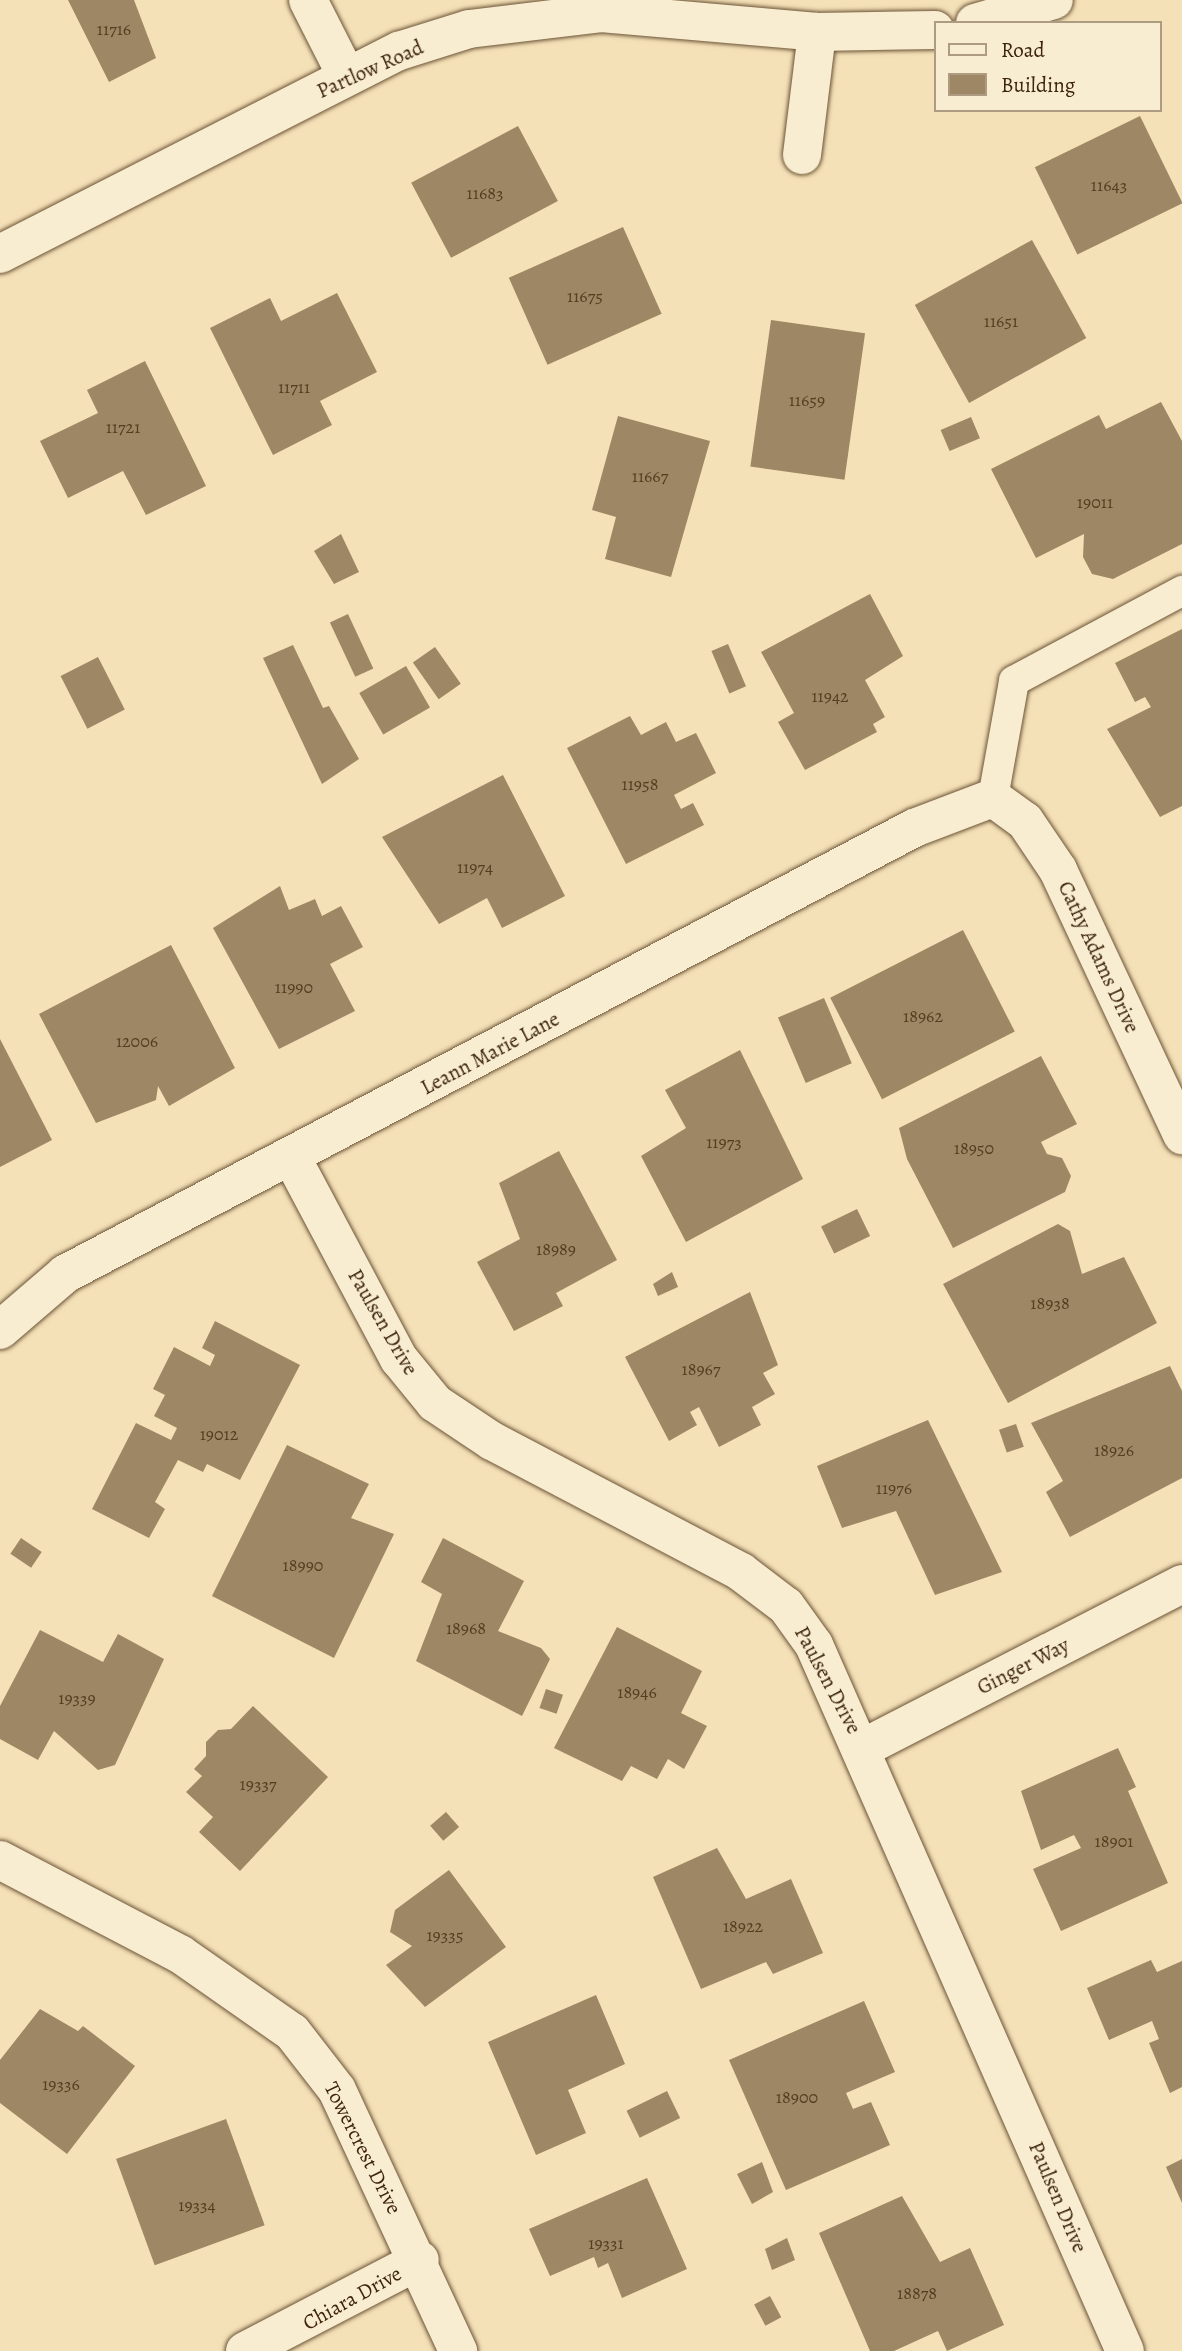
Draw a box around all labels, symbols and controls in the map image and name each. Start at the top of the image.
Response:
house number: 11716 [97,18,131,40]
legend [934,21,1161,112]
street label: Partlow Road [313,34,427,104]
text: Road [1001,36,1045,64]
text: Building [1001,71,1075,99]
house number: 11643 [1091,174,1127,196]
house number: 11683 [467,182,503,204]
house number: 11675 [567,285,603,307]
house number: 11651 [984,310,1018,332]
house number: 11711 [278,376,310,398]
house number: 11659 [789,389,825,411]
house number: 11721 [106,416,140,438]
house number: 11667 [632,465,668,487]
house number: 19011 [1077,491,1113,513]
house number: 11942 [811,685,849,707]
house number: 11958 [622,773,658,795]
house number: 11974 [457,856,493,878]
street label: Cathy Adams Drive [1053,877,1145,1037]
house number: 11990 [275,976,313,998]
house number: 18962 [903,1005,943,1027]
street label: Leann Marie Lane [416,1006,564,1100]
house number: 12006 [116,1030,158,1052]
house number: 11973 [706,1131,742,1153]
house number: 18950 [954,1137,994,1159]
house number: 18989 [536,1238,576,1260]
street label: Paulsen Drive [343,1265,423,1379]
house number: 18938 [1030,1292,1070,1314]
house number: 18967 [682,1358,720,1380]
house number: 19012 [200,1423,238,1445]
house number: 18926 [1094,1439,1134,1461]
house number: 11976 [876,1477,912,1499]
house number: 18990 [283,1554,323,1576]
house number: 18968 [446,1617,486,1639]
street label: Paulsen Drive [789,1622,867,1738]
street label: Ginger Way [973,1632,1073,1700]
house number: 18946 [617,1681,657,1703]
house number: 19339 [58,1687,96,1709]
house number: 19337 [240,1773,276,1795]
house number: 18901 [1095,1830,1133,1852]
house number: 18922 [723,1915,763,1937]
house number: 19335 [426,1924,464,1946]
house number: 19336 [42,2073,80,2095]
street label: Towercrest Drive [319,2078,407,2218]
house number: 18900 [776,2086,818,2108]
street label: Paulsen Drive [1023,2138,1093,2256]
house number: 19334 [178,2194,216,2216]
house number: 19331 [588,2232,624,2254]
street label: Chiara Drive [298,2261,406,2335]
house number: 18878 [897,2282,937,2304]

